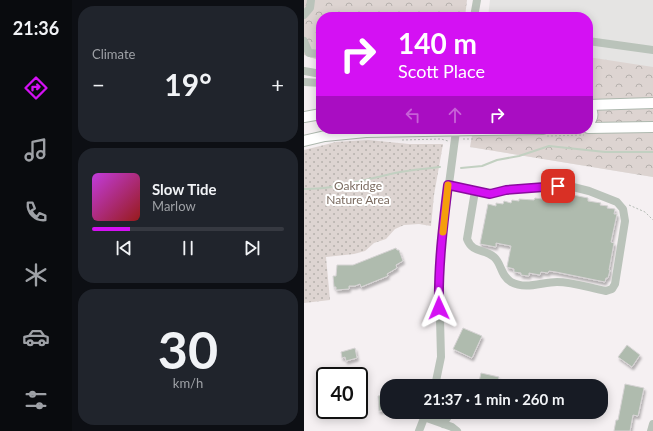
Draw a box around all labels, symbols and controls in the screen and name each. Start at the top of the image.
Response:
text: 21:36 [13,17,59,39]
text: 140 m [398,26,477,60]
icon: right [332,28,384,80]
text: Climate [92,46,135,62]
text: Scott Place [398,60,485,82]
text: 19° [164,66,212,102]
text: − [92,71,105,98]
text: + [271,71,284,98]
icon: directions [22,74,50,102]
icon: left [402,104,424,126]
icon: ahead [444,104,466,126]
icon: right [486,104,508,126]
icon: music [22,136,50,164]
pin [541,169,575,203]
icon: arrive [547,175,569,197]
park label: Oakridge Nature Area [326,178,390,207]
text: Slow Tide [152,180,217,198]
icon: phone [22,198,50,226]
text: Marlow [152,198,196,214]
icon: previous [113,237,135,259]
icon: pause [177,237,199,259]
icon: next [241,237,263,259]
icon: climate [22,261,50,289]
position arrow [418,287,460,329]
text: 30 [158,318,218,380]
icon: car [22,323,50,351]
speed limit sign: 40 [316,367,368,419]
text: km/h [173,375,203,391]
icon: filters [22,386,50,414]
text: 21:37 · 1 min · 260 m [424,390,564,408]

